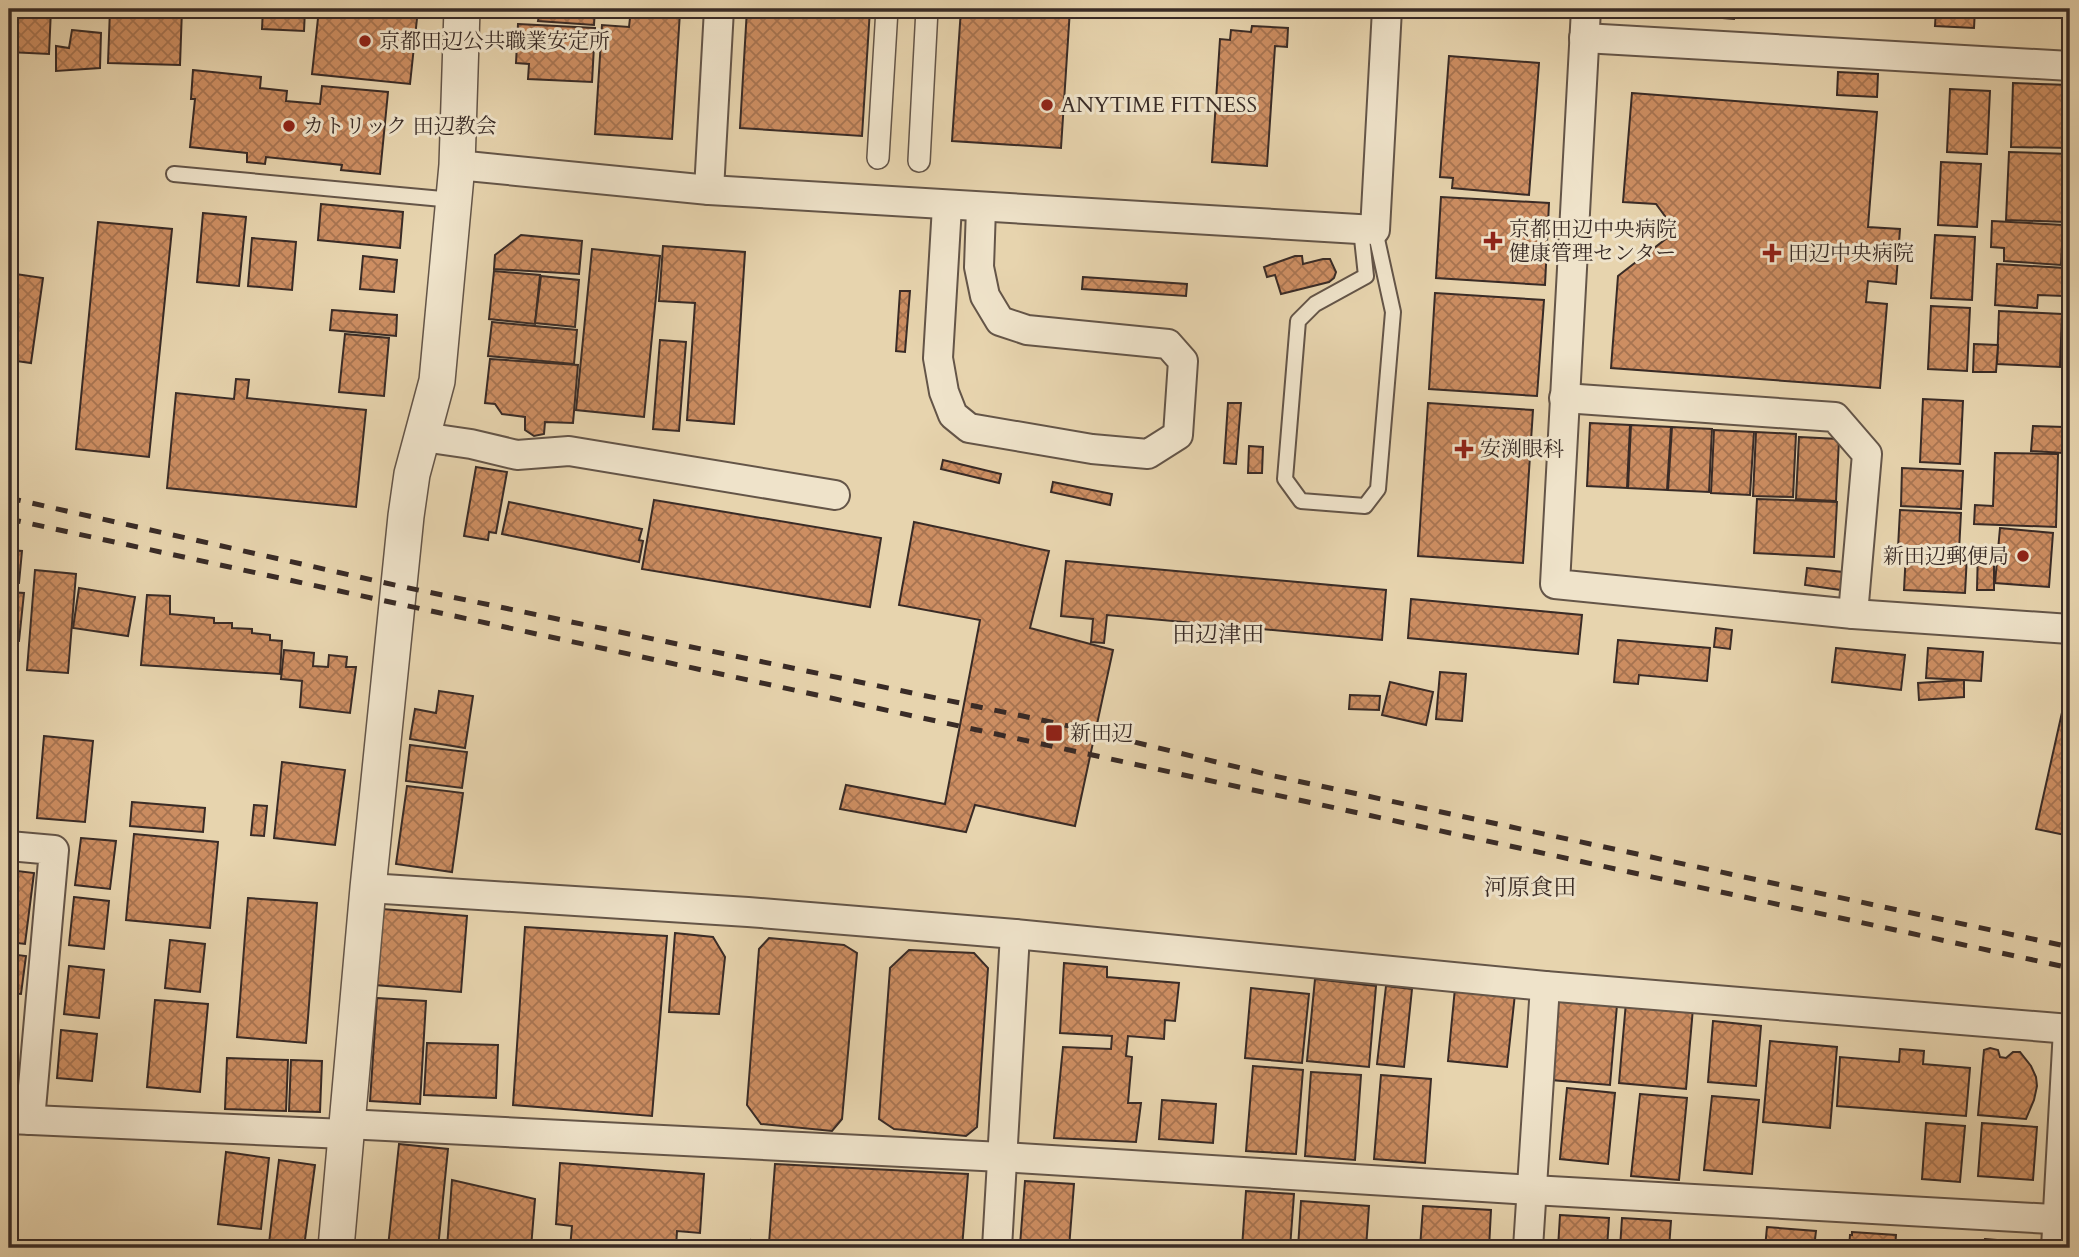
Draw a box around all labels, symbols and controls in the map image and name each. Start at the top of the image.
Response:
place label: 京都田辺公共職業安定所 [379,27,610,56]
marker: 京都田辺公共職業安定所 [357,33,373,49]
place label: ANYTIME FITNESS [1061,91,1257,120]
marker: ANYTIME FITNESS [1039,97,1055,113]
place label: カトリック 田辺教会 [303,112,497,141]
marker: カトリック 田辺教会 [281,118,297,134]
place label: 京都田辺中央病院 健康管理センター [1509,215,1677,268]
marker: 京都田辺中央病院 健康管理センター [1483,231,1503,251]
place label: 田辺中央病院 [1788,239,1914,268]
marker: 田辺中央病院 [1762,243,1782,263]
place label: 安渕眼科 [1480,435,1564,464]
marker: 安渕眼科 [1454,439,1474,459]
place label: 新田辺郵便局 [1883,542,2009,571]
marker: 新田辺郵便局 [2015,548,2031,564]
district label: 田辺津田 [1172,619,1264,650]
place label: 新田辺 [1070,719,1133,748]
marker: 新田辺 [1044,723,1064,743]
district label: 河原食田 [1484,872,1576,903]

